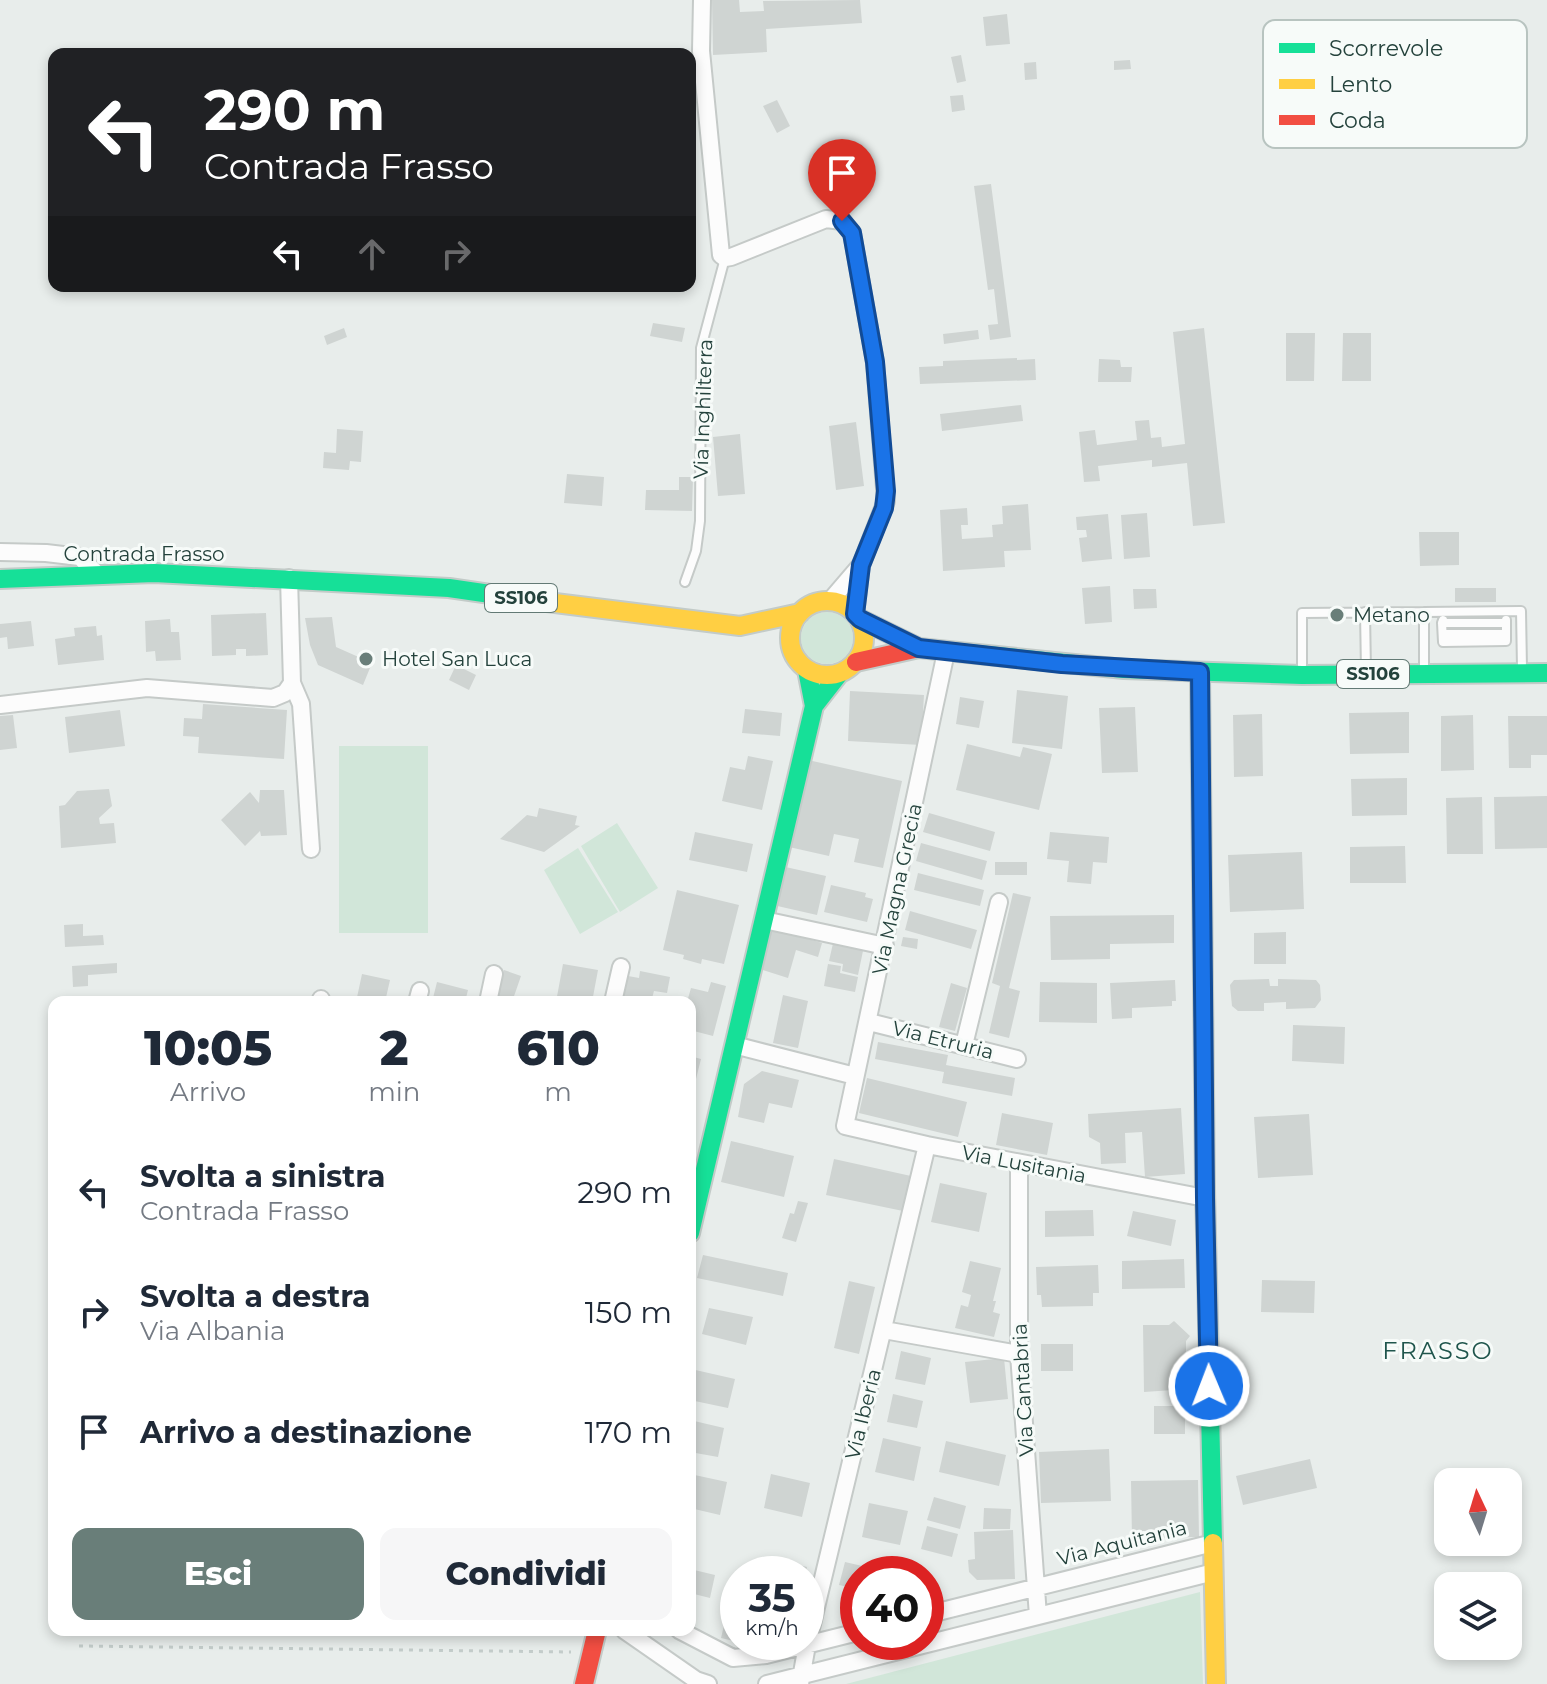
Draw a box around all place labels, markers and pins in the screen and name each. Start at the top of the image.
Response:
pin [808,139,876,221]
place label: Metano [1353,603,1430,627]
marker: Metano [1328,606,1346,624]
place label: Hotel San Luca [382,647,532,671]
marker: Hotel San Luca [357,650,375,668]

